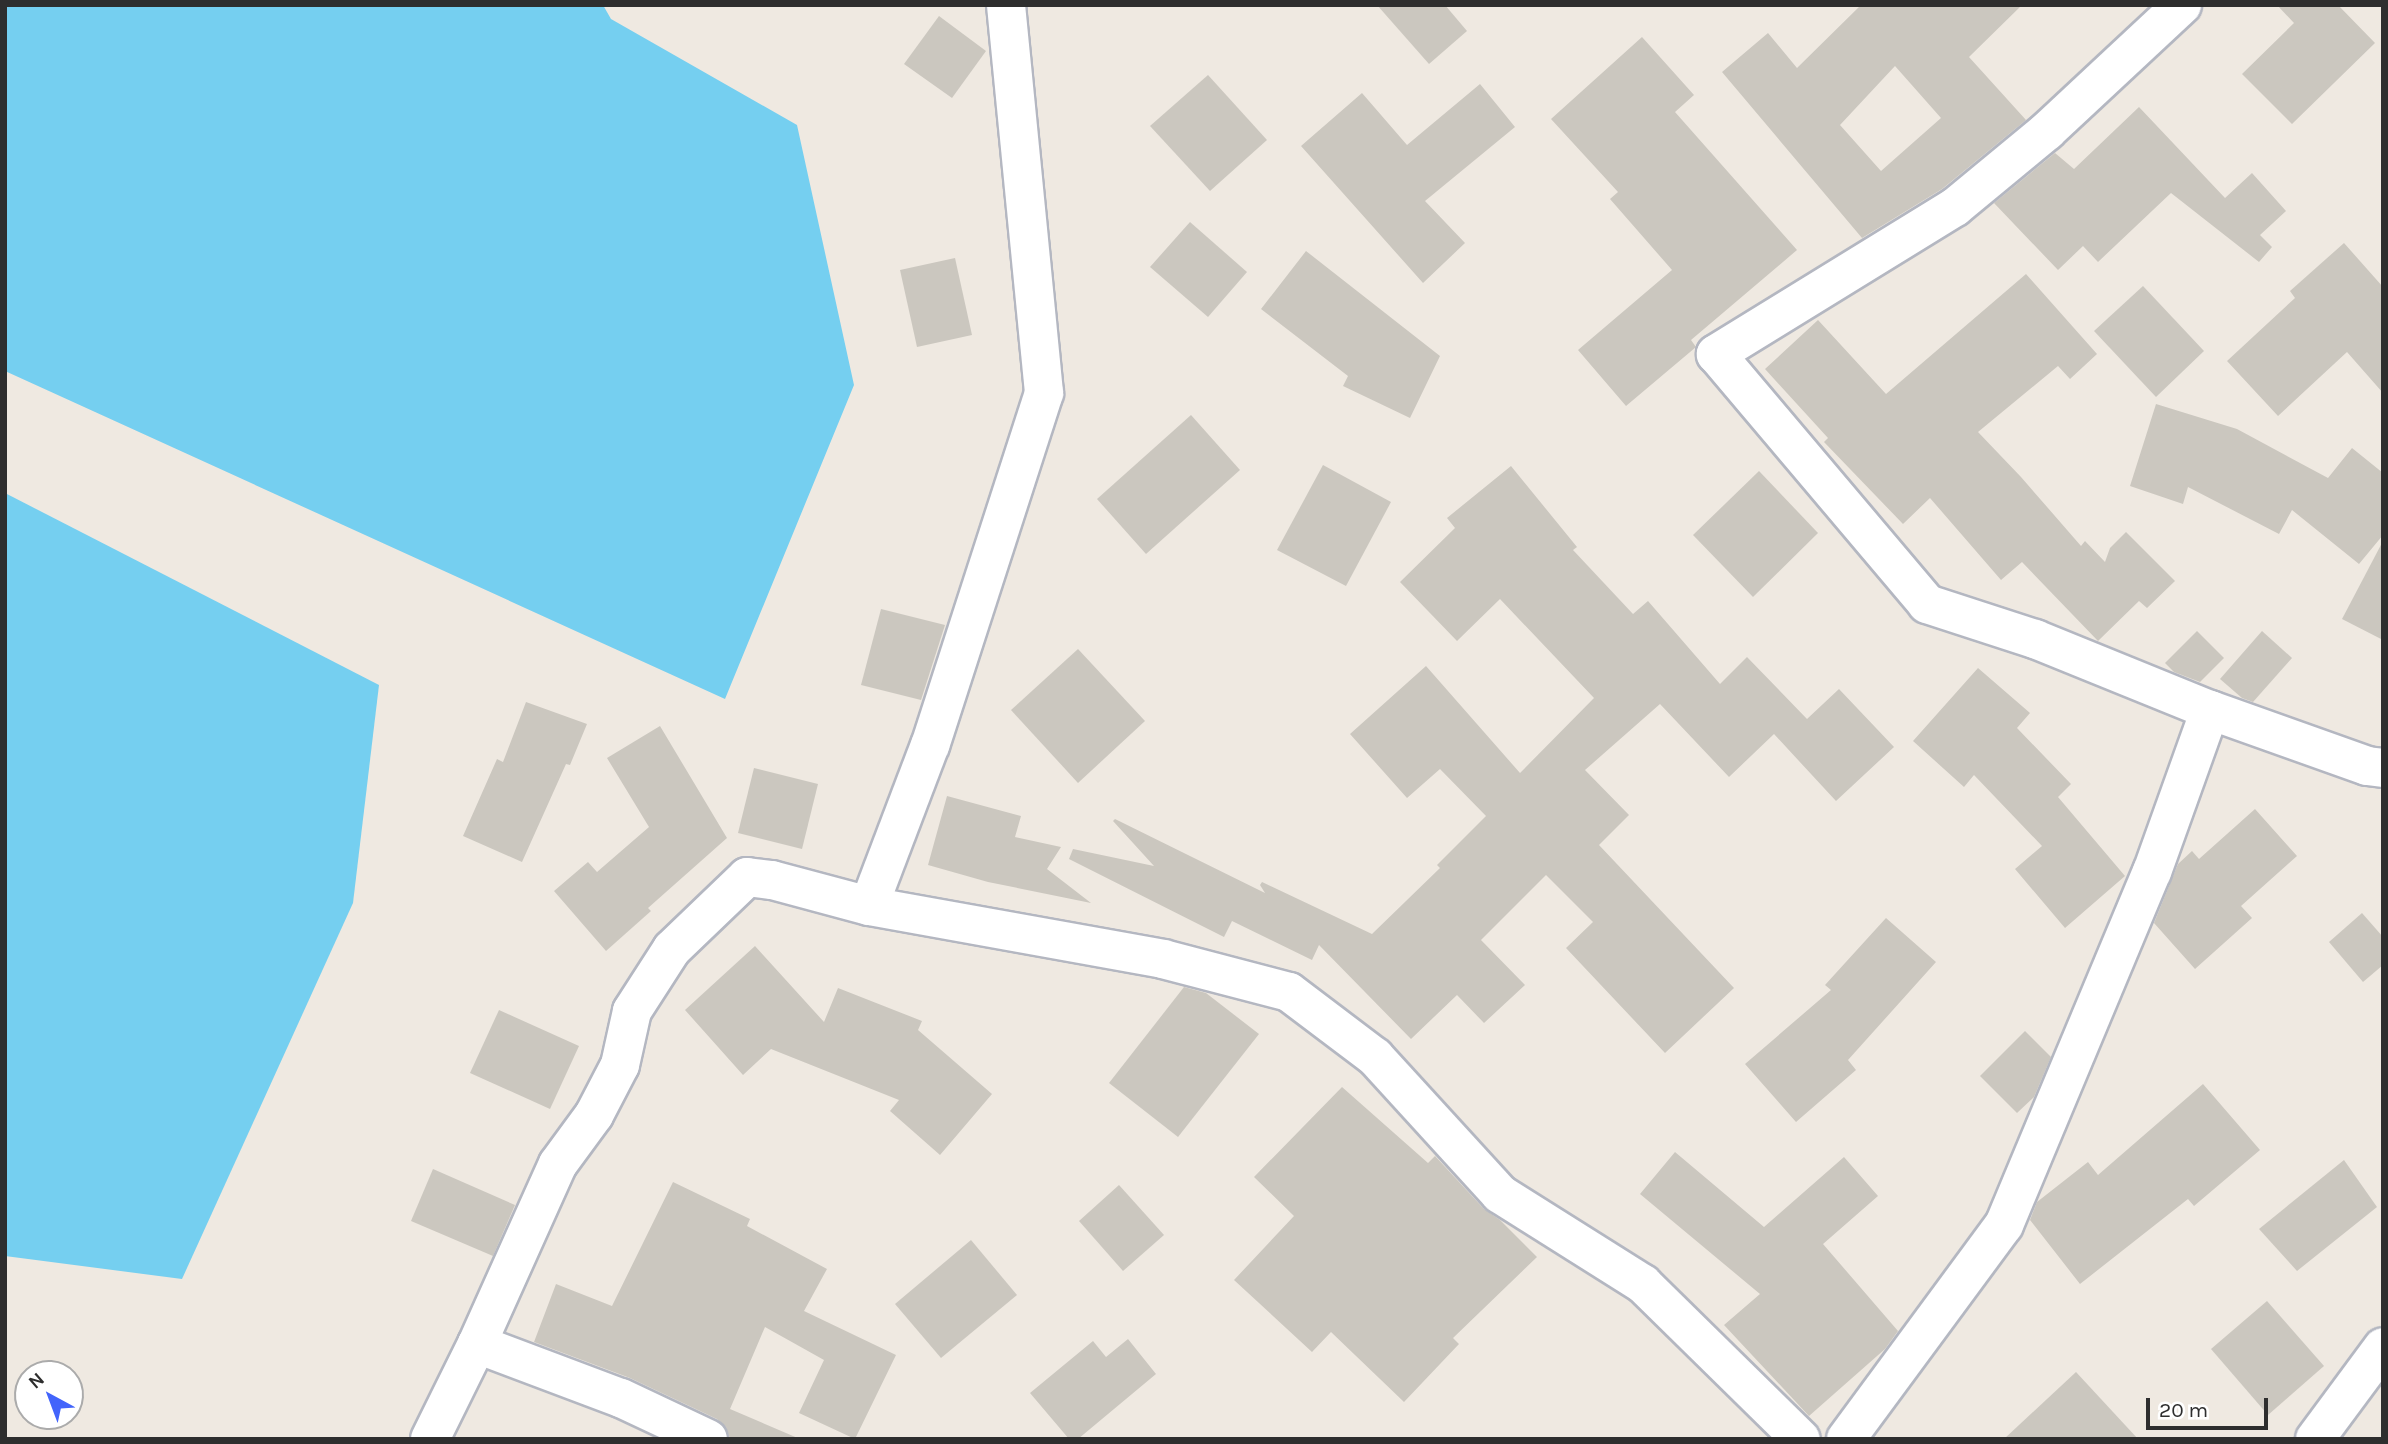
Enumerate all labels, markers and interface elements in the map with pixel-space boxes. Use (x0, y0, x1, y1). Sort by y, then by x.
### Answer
north arrow (14, 1360, 84, 1430)
text: N (24, 1368, 49, 1393)
scale bar (2150, 1384, 2272, 1428)
text: 20 m (2159, 1398, 2208, 1422)

